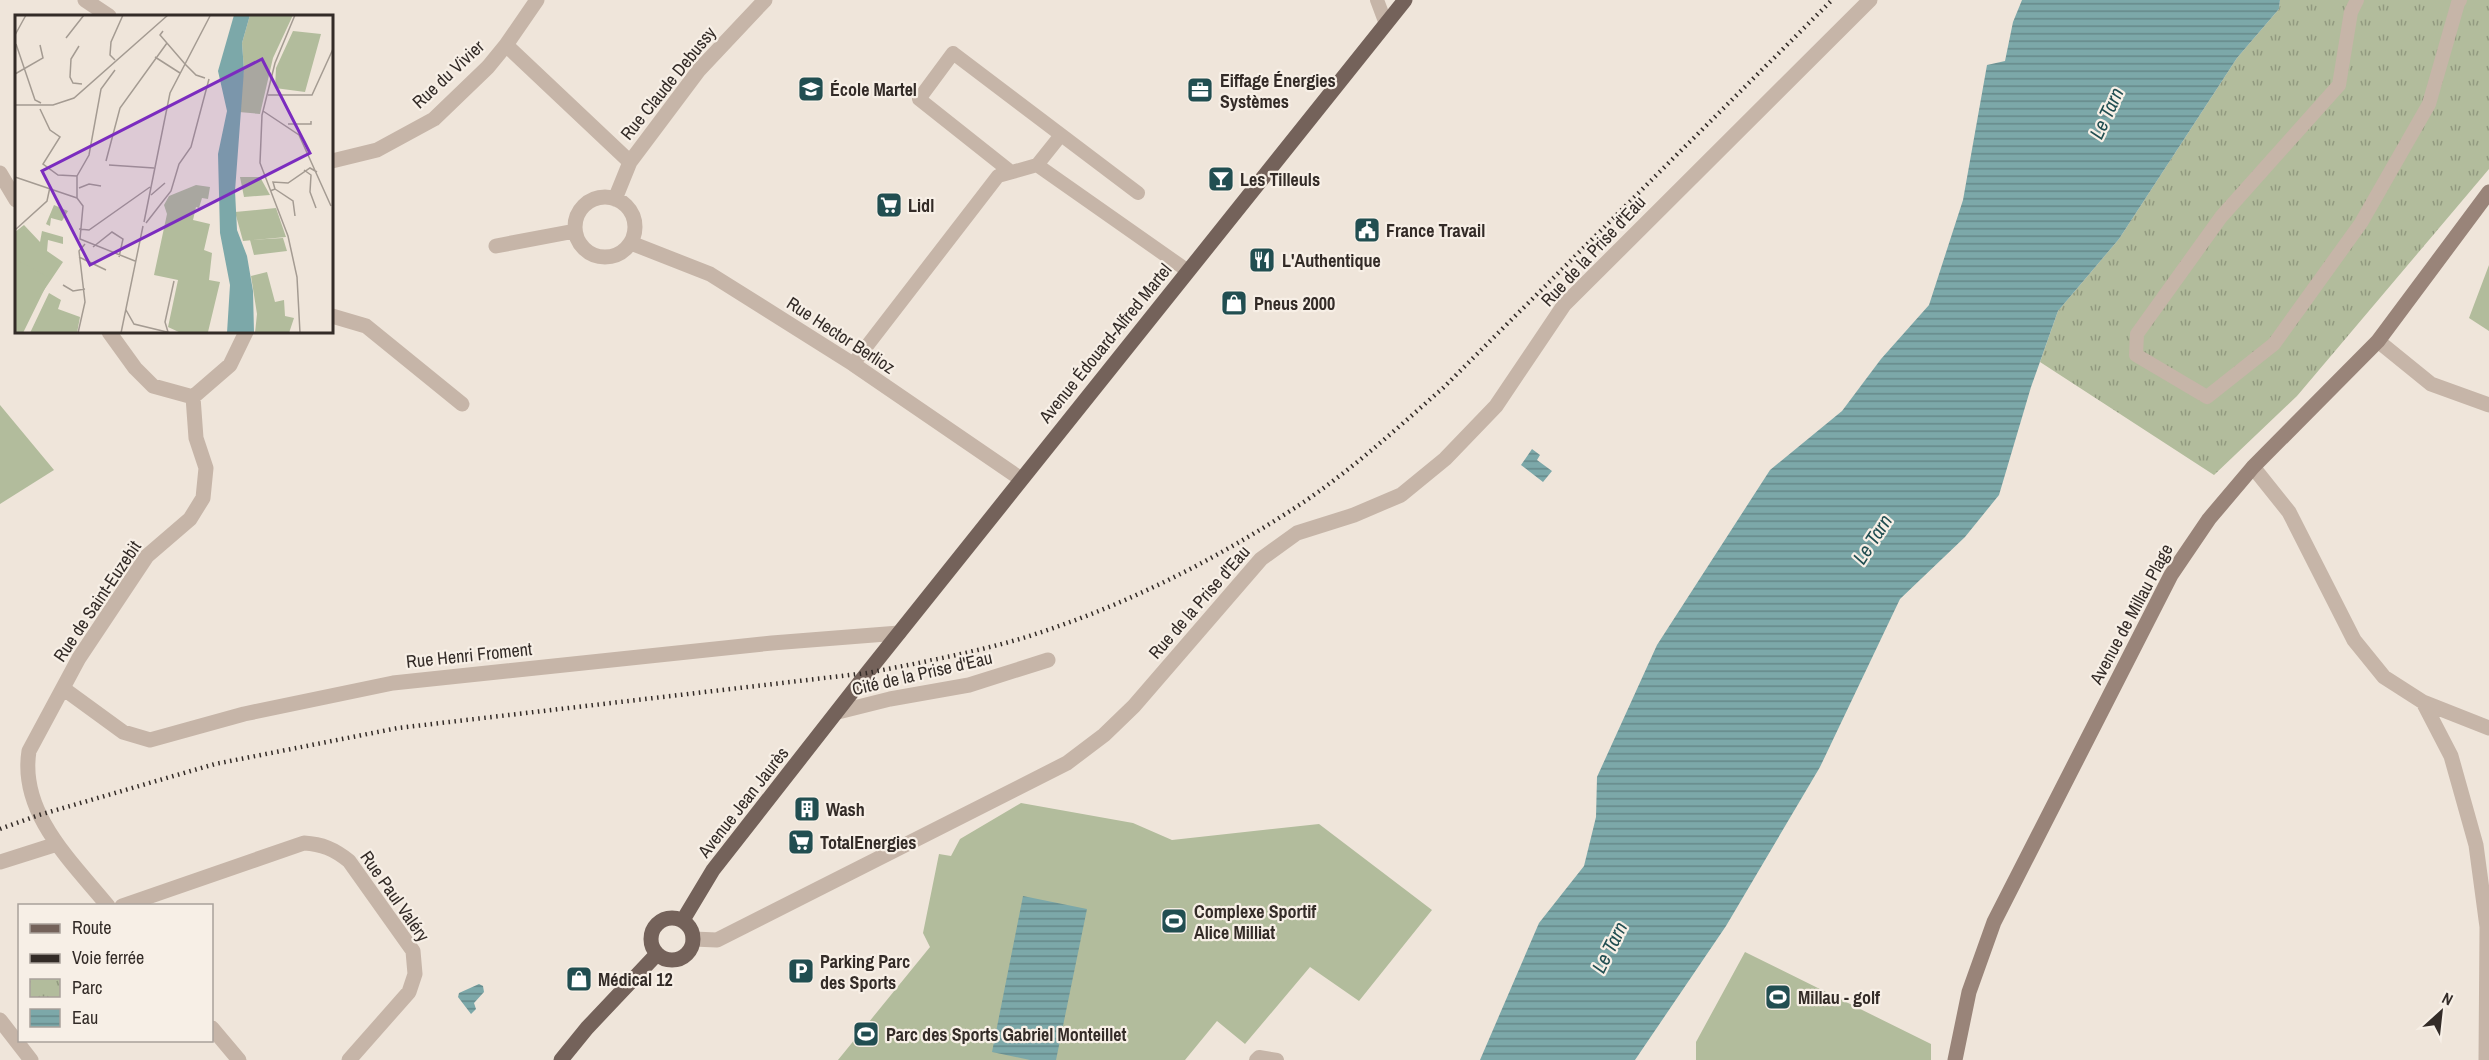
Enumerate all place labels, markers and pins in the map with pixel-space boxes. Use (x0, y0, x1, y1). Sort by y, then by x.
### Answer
place label: Eiffage Énergies Systèmes (1220, 68, 1336, 114)
school or university icon: École Martel (796, 74, 826, 104)
office icon: Eiffage Énergies Systèmes (1185, 75, 1215, 105)
place label: École Martel (830, 77, 917, 102)
bar icon: Les Tilleuls (1206, 164, 1236, 194)
place label: Les Tilleuls (1240, 167, 1320, 192)
supermarket icon: Lidl (874, 190, 904, 220)
place label: Lidl (908, 193, 934, 218)
public building icon: France Travail (1352, 215, 1382, 245)
place label: France Travail (1386, 218, 1485, 243)
restaurant icon: L'Authentique (1247, 245, 1277, 275)
place label: L'Authentique (1282, 248, 1381, 273)
shop icon: Pneus 2000 (1219, 288, 1249, 318)
place label: Pneus 2000 (1254, 291, 1335, 316)
building icon: Wash (792, 794, 822, 824)
place label: Wash (826, 797, 865, 822)
supermarket icon: TotalEnergies (786, 827, 816, 857)
place label: TotalEnergies (820, 830, 917, 855)
place label: Complexe Sportif Alice Milliat (1194, 899, 1316, 945)
sports icon: Complexe Sportif Alice Milliat (1159, 906, 1189, 936)
place label: Parking Parc des Sports (820, 949, 910, 995)
parking icon: Parking Parc des Sports (786, 956, 816, 986)
shop icon: Médical 12 (564, 964, 594, 994)
place label: Médical 12 (598, 967, 673, 992)
sports icon: Millau - golf (1763, 982, 1793, 1012)
place label: Millau - golf (1798, 985, 1880, 1010)
sports icon: Parc des Sports Gabriel Monteillet (851, 1019, 881, 1049)
place label: Parc des Sports Gabriel Monteillet (886, 1022, 1126, 1047)

